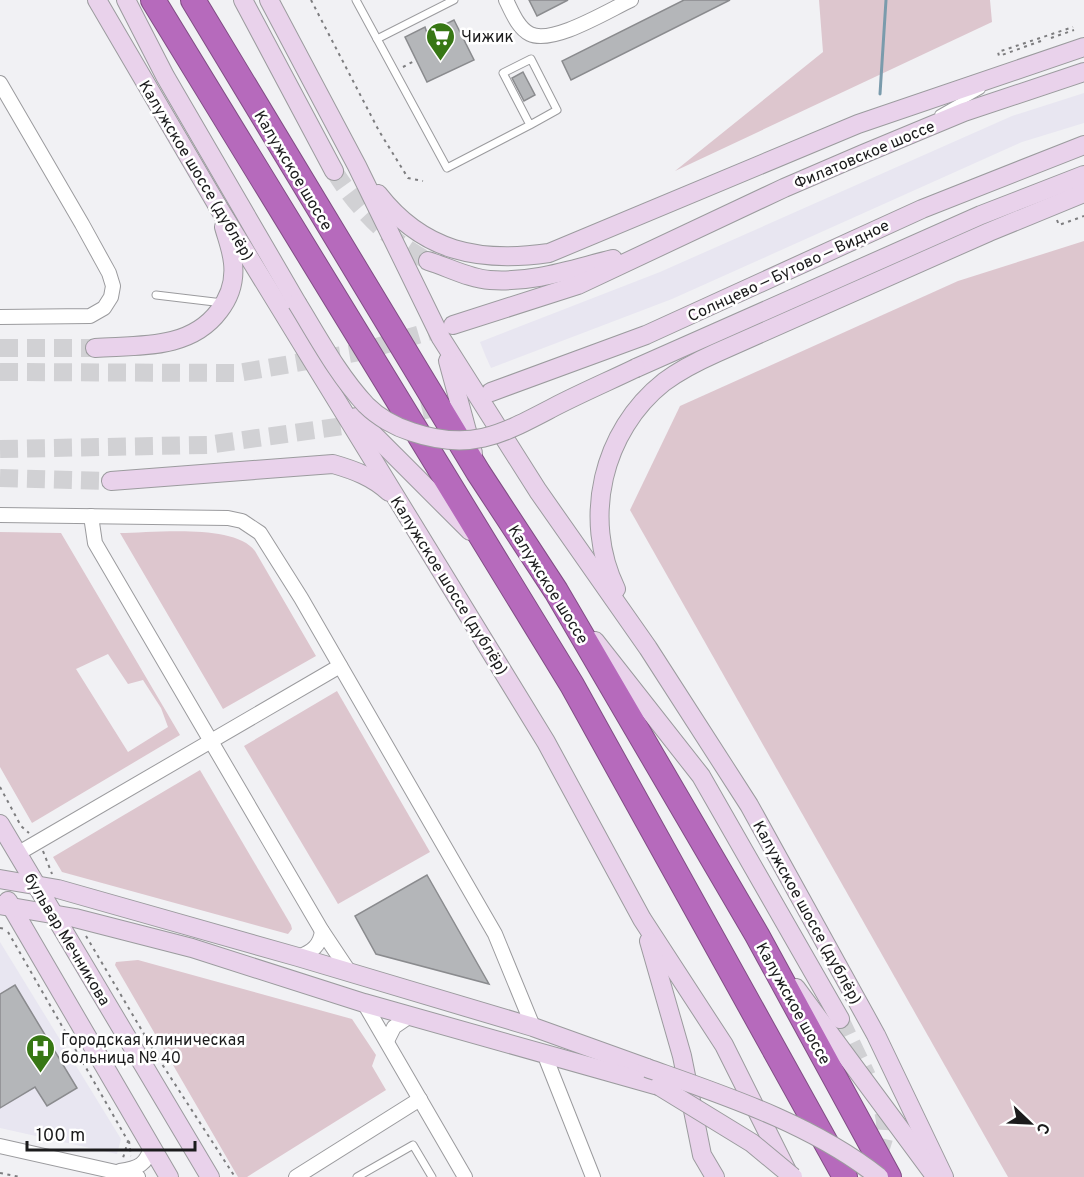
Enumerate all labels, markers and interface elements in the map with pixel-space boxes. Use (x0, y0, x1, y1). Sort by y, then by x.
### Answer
supermarket icon: Чижик (424, 20, 456, 62)
place label: Чижик (461, 28, 514, 48)
street label: Калужское шоссе (дублёр) (133, 77, 257, 265)
street label: Калужское шоссе (249, 107, 336, 235)
street label: Филатовское шоссе (791, 117, 938, 195)
street label: Солнцево — Бутово — Видное (685, 216, 893, 327)
street label: Калужское шоссе (дублёр) (385, 493, 512, 679)
street label: Калужское шоссе (503, 522, 592, 648)
street label: Калужское шоссе (дублёр) (749, 817, 867, 1007)
street label: бульвар Мечникова (19, 870, 114, 1010)
street label: Калужское шоссе (753, 939, 835, 1067)
place label: Городская клиническая больница № 40 (61, 1031, 245, 1069)
hospital icon: Городская клиническая больница № 40 (24, 1032, 56, 1074)
north arrow (1000, 1093, 1060, 1153)
scale bar (27, 1114, 195, 1152)
text: С (1031, 1119, 1053, 1137)
text: 100 m (36, 1125, 85, 1148)

